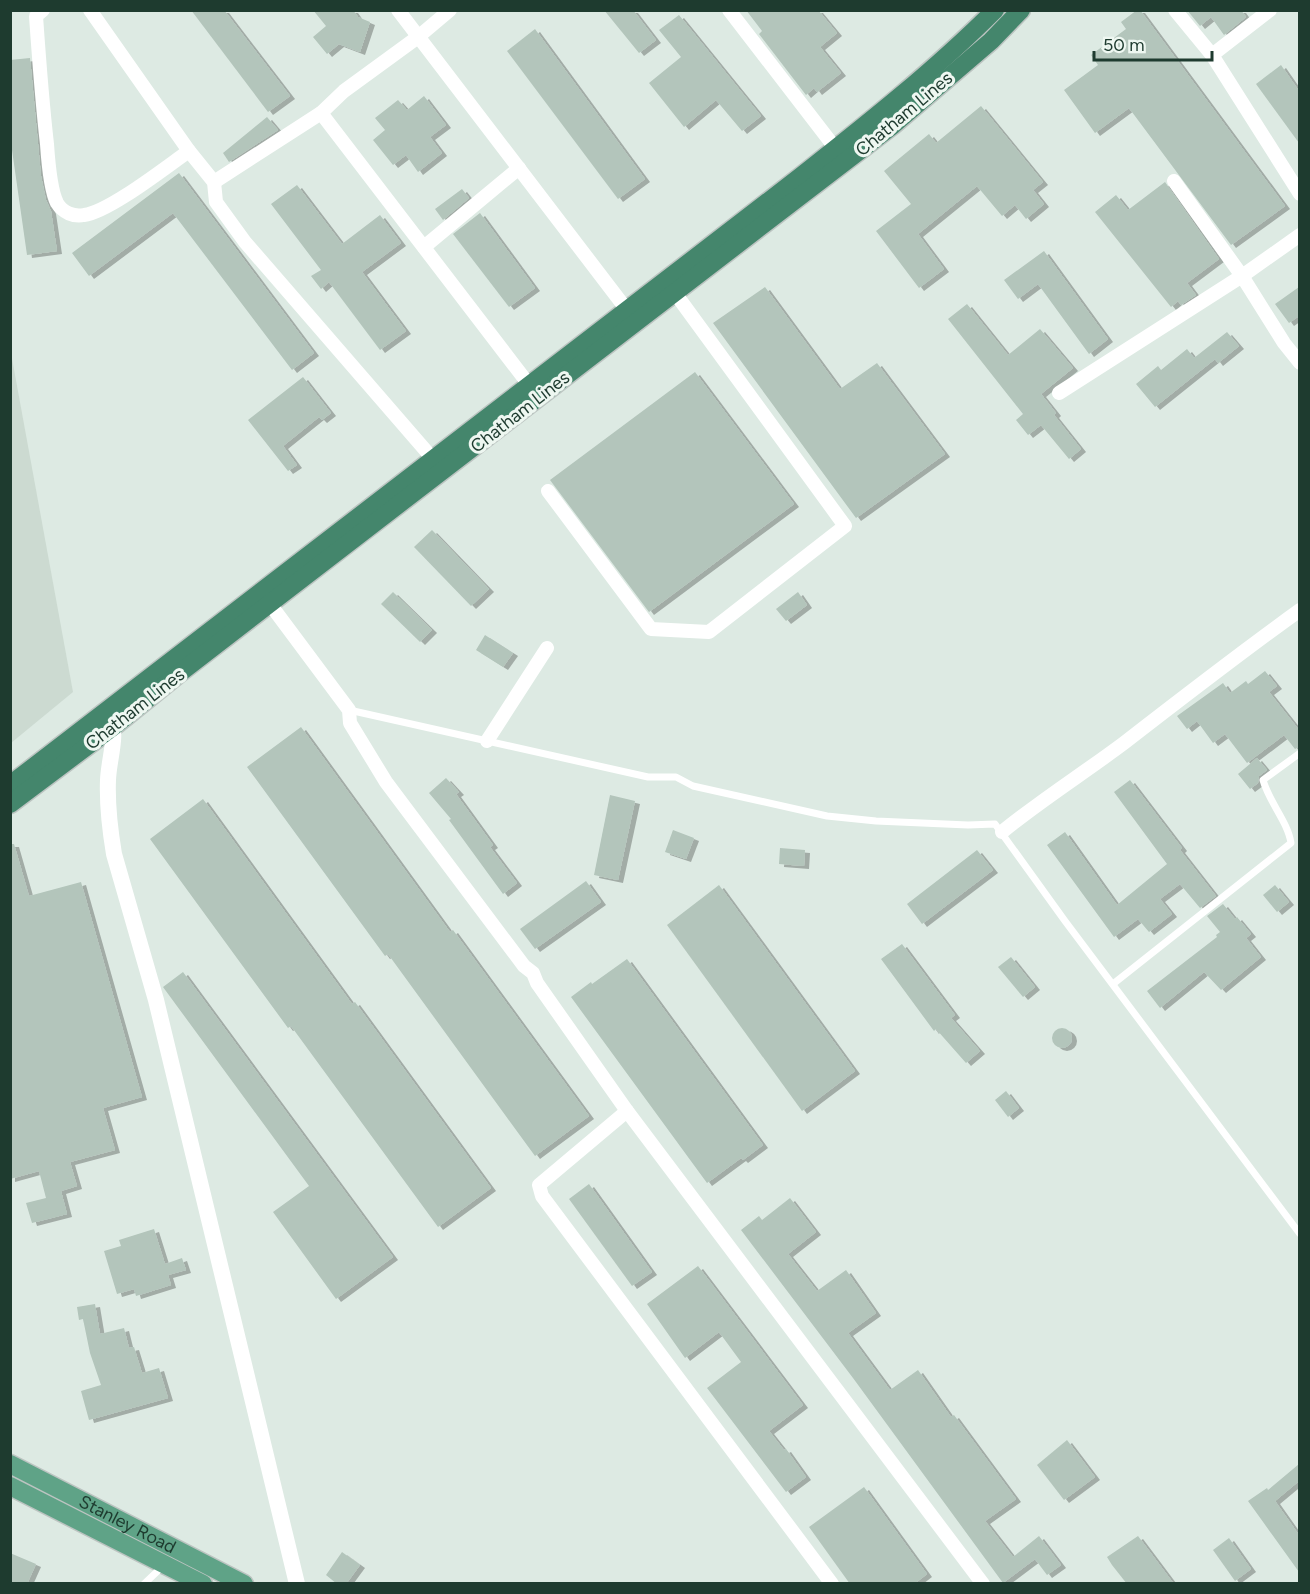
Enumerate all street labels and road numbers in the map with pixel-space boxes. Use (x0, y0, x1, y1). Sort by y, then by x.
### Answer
street label: Chatham Lines (851, 67, 957, 161)
street label: Chatham Lines (466, 366, 574, 458)
street label: Chatham Lines (81, 663, 189, 755)
street label: Stanley Road (75, 1490, 180, 1558)

